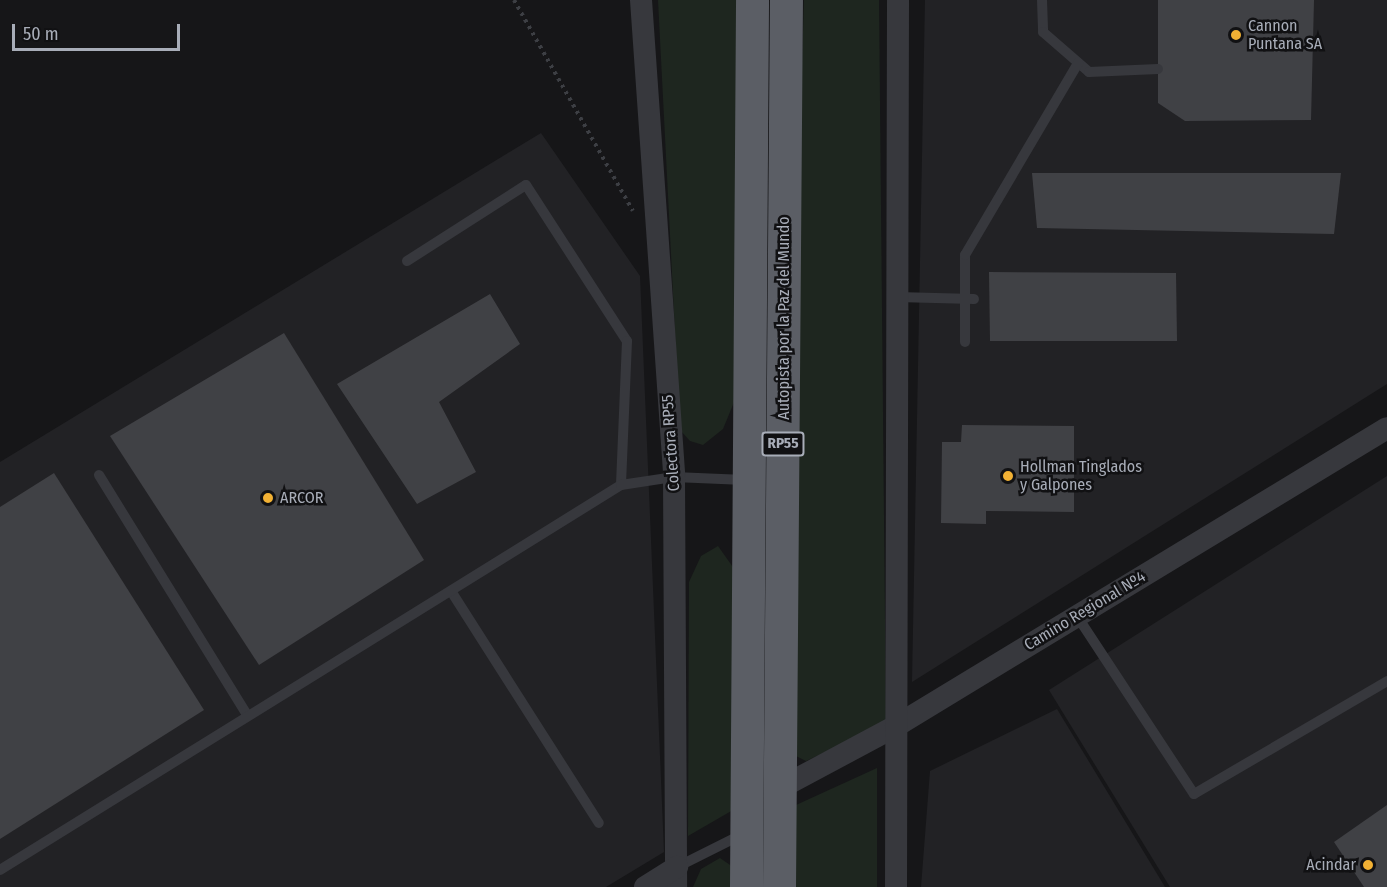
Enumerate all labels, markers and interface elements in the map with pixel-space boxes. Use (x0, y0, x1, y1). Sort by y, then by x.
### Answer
scale bar (15, 12, 183, 50)
place label: Cannon Puntana SA (1248, 16, 1322, 54)
text: 50 m (23, 23, 59, 45)
marker: Cannon Puntana SA (1229, 28, 1243, 42)
street label: Autopista por la Paz del Mundo (774, 216, 794, 420)
street label: Colectora RP55 (658, 394, 684, 492)
road number: RP55 (760, 432, 806, 456)
place label: Hollman Tinglados y Galpones (1020, 457, 1142, 495)
marker: Hollman Tinglados y Galpones (1001, 469, 1015, 483)
place label: ARCOR (280, 488, 324, 508)
marker: ARCOR (261, 491, 275, 505)
street label: Camino Regional Nº4 (1021, 567, 1149, 655)
place label: Acindar (1306, 855, 1356, 875)
marker: Acindar (1361, 858, 1375, 872)

